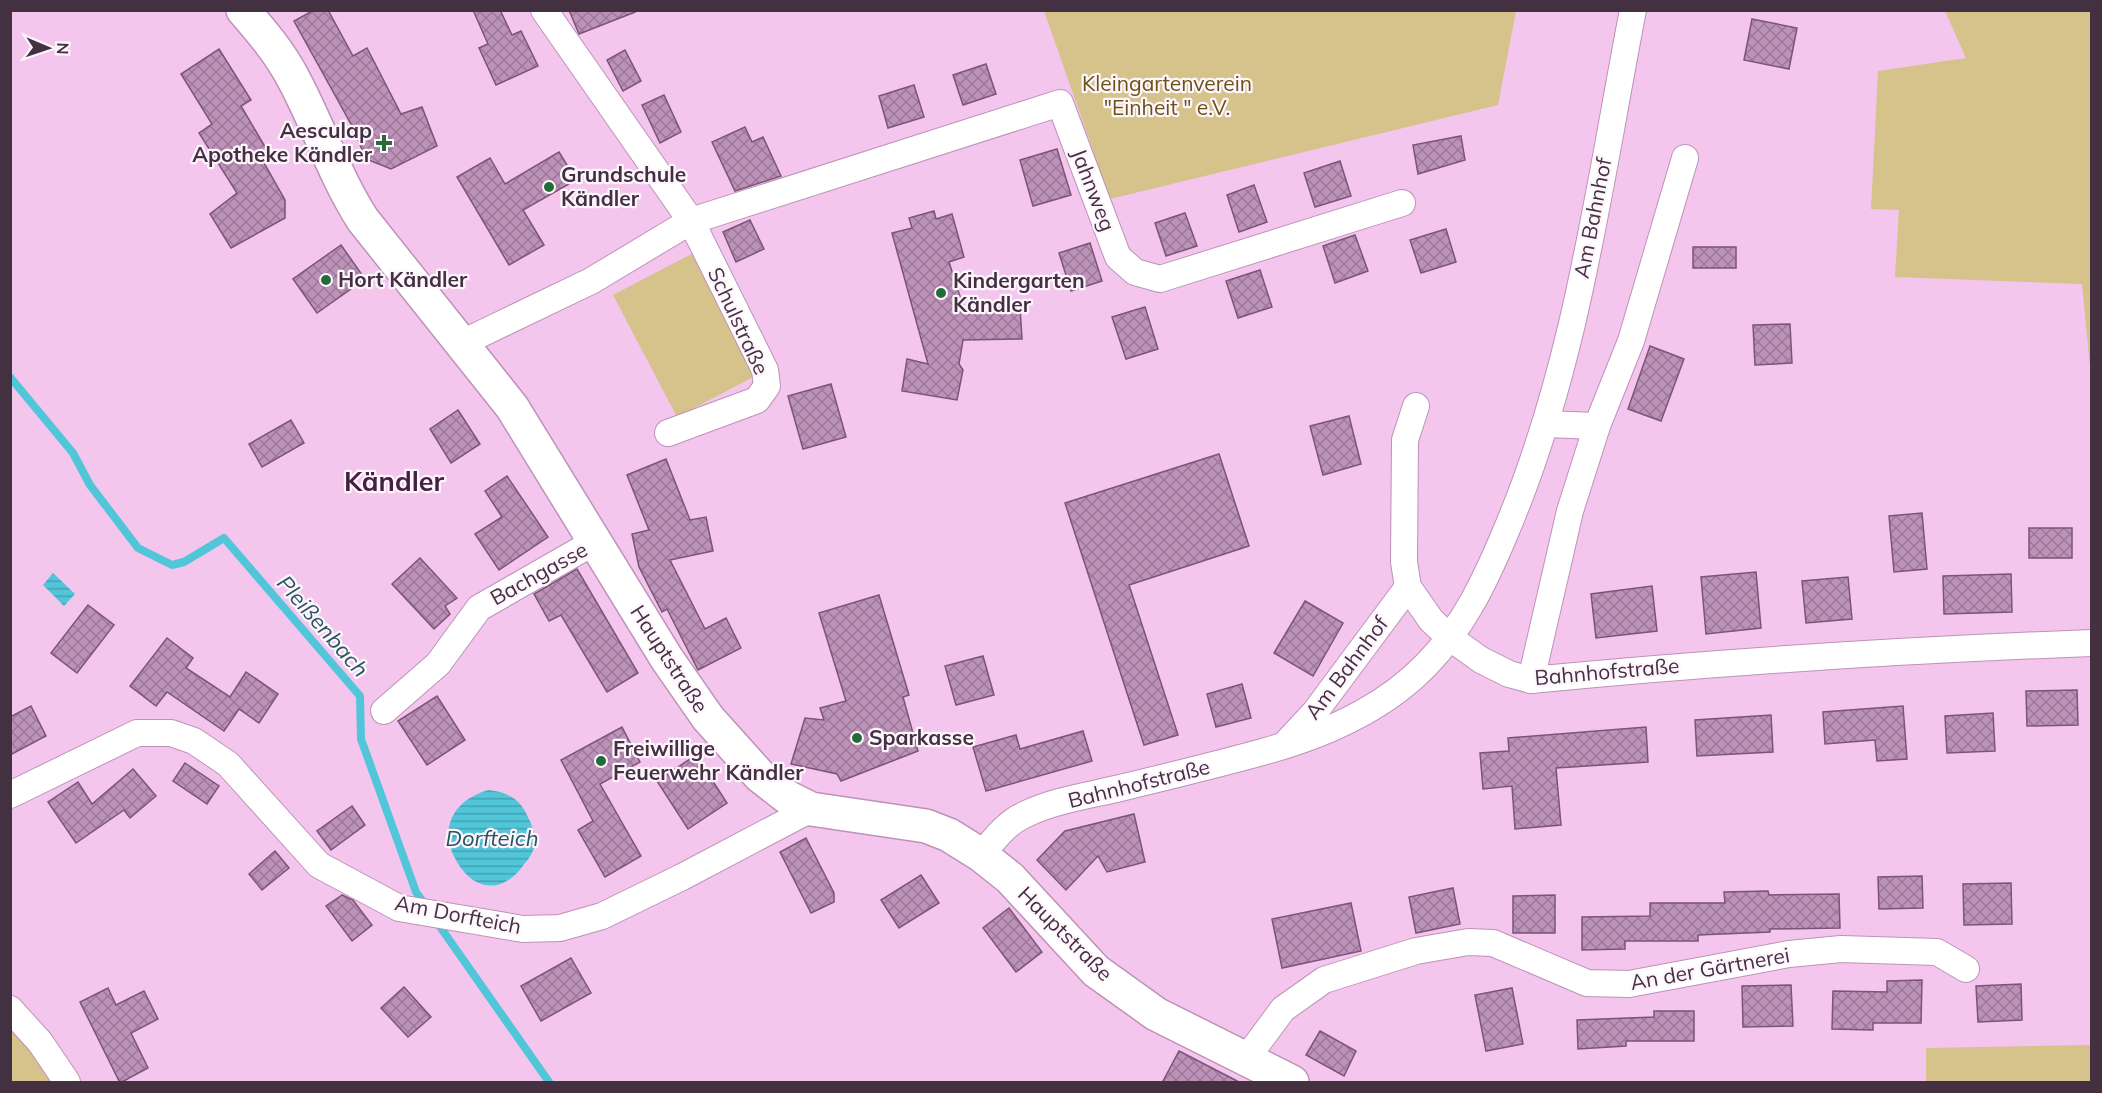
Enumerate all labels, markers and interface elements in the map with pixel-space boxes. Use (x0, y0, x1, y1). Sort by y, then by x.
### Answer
north arrow (18, 18, 78, 78)
text: N (53, 42, 73, 55)
park label: Kleingartenverein "Einheit " e.V. (1082, 70, 1252, 120)
place label: Aesculap Apotheke Kändler (192, 117, 373, 167)
marker: Aesculap Apotheke Kändler (377, 136, 391, 150)
street label: Jahnweg (1066, 145, 1122, 235)
street label: Am Bahnhof (1568, 154, 1617, 280)
place label: Grundschule Kändler (561, 161, 686, 211)
marker: Grundschule Kändler (542, 180, 556, 194)
street label: Schulstraße (703, 263, 775, 378)
place label: Hort Kändler (338, 266, 468, 292)
place label: Kindergarten Kändler (953, 267, 1085, 317)
marker: Hort Kändler (319, 273, 333, 287)
marker: Kindergarten Kändler (934, 286, 948, 300)
district label: Kändler (344, 464, 444, 498)
street label: Bachgasse (485, 536, 592, 610)
water label: Pleißenbach (271, 569, 375, 683)
street label: Hauptstraße (625, 600, 714, 717)
street label: Am Bahnhof (1299, 610, 1394, 724)
street label: Bahnhofstraße (1533, 652, 1680, 690)
place label: Sparkasse (869, 724, 974, 750)
marker: Sparkasse (850, 731, 864, 745)
place label: Freiwillige Feuerwehr Kändler (613, 735, 804, 785)
street label: Bahnhofstraße (1065, 753, 1212, 813)
marker: Freiwillige Feuerwehr Kändler (594, 754, 608, 768)
water label: Dorfteich (445, 824, 539, 852)
street label: Hauptstraße (1013, 881, 1118, 986)
street label: Am Dorfteich (393, 889, 524, 939)
street label: An der Gärtnerei (1628, 941, 1792, 995)

